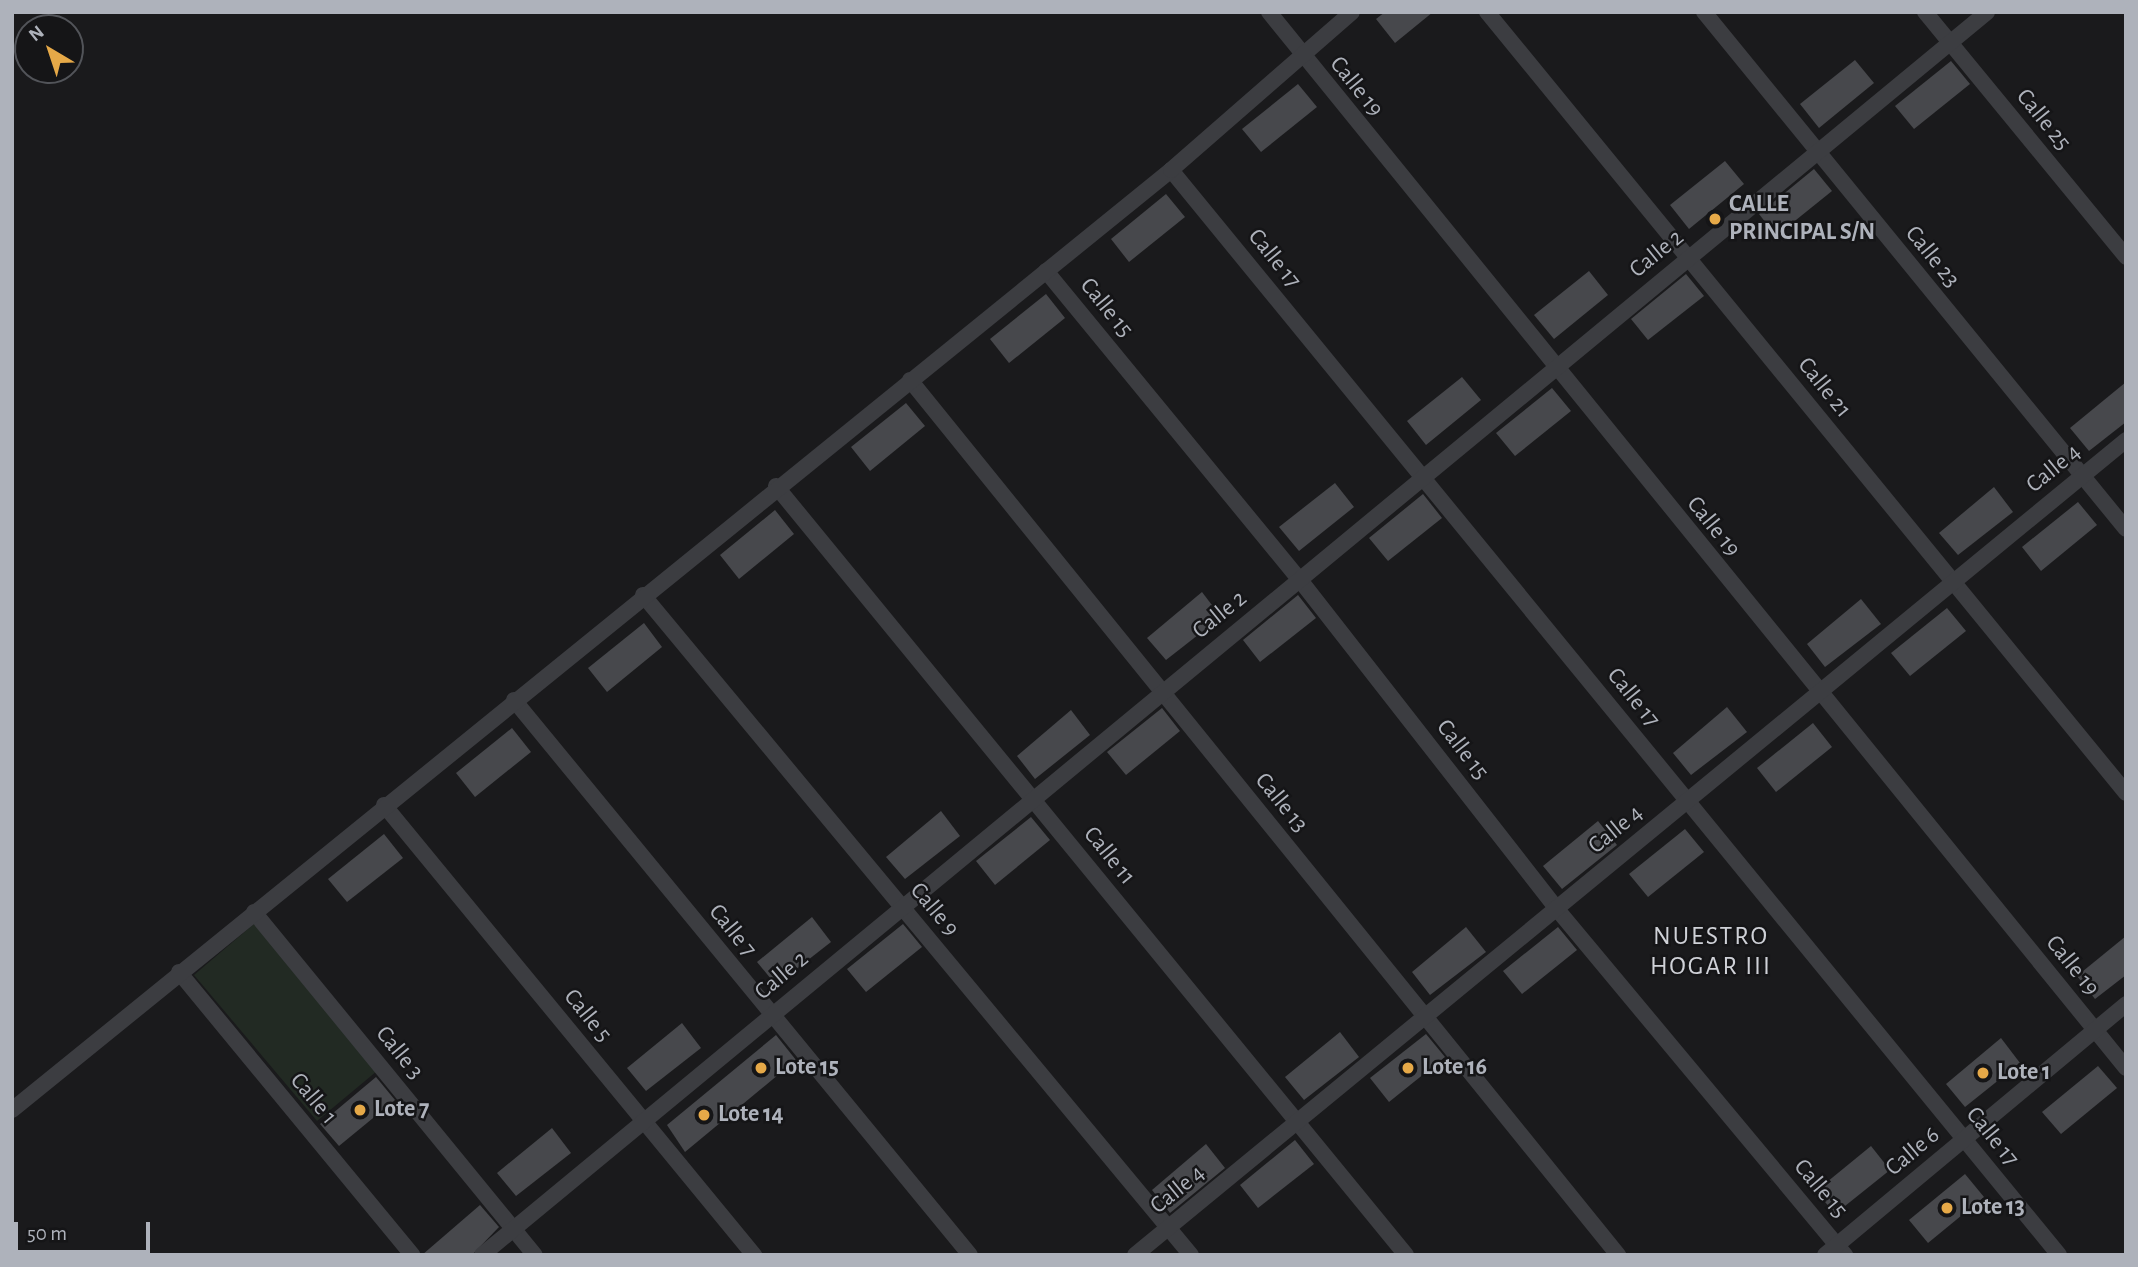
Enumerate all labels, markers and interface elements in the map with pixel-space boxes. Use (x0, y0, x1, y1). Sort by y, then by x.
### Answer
north arrow (14, 14, 84, 84)
text: N (26, 22, 48, 45)
street label: Calle 19 (1323, 51, 1389, 123)
street label: Calle 25 (2009, 83, 2077, 157)
place label: CALLE PRINCIPAL S/N (1729, 191, 1875, 247)
marker: CALLE PRINCIPAL S/N (1707, 211, 1723, 227)
street label: Calle 23 (1898, 220, 1966, 294)
street label: Calle 17 (1241, 223, 1307, 295)
street label: Calle 2 (1624, 223, 1690, 285)
street label: Calle 15 (1073, 272, 1139, 344)
street label: Calle 21 (1791, 352, 1857, 424)
street label: Calle 4 (2021, 438, 2087, 500)
street label: Calle 19 (1680, 491, 1746, 563)
street label: Calle 2 (1187, 584, 1253, 646)
street label: Calle 17 (1600, 662, 1666, 734)
street label: Calle 15 (1429, 714, 1495, 786)
street label: Calle 13 (1248, 767, 1314, 839)
street label: Calle 4 (1583, 799, 1649, 861)
street label: Calle 11 (1077, 821, 1141, 891)
street label: Calle 9 (903, 877, 965, 943)
street label: Calle 7 (702, 898, 762, 964)
district label: NUESTRO HOGAR III (1651, 921, 1771, 982)
street label: Calle 19 (2039, 930, 2105, 1002)
street label: Calle 2 (749, 945, 815, 1007)
street label: Calle 5 (557, 983, 617, 1049)
street label: Calle 3 (369, 1020, 429, 1086)
place label: Lote 15 (775, 1054, 839, 1082)
place label: Lote 16 (1422, 1054, 1487, 1082)
place label: Lote 1 (1997, 1059, 2051, 1087)
marker: Lote 15 (753, 1060, 769, 1076)
marker: Lote 16 (1400, 1060, 1416, 1076)
marker: Lote 1 (1975, 1065, 1991, 1081)
street label: Calle 1 (283, 1067, 343, 1131)
place label: Lote 7 (374, 1096, 429, 1124)
place label: Lote 14 (718, 1101, 784, 1129)
street label: Calle 17 (1959, 1101, 2025, 1173)
marker: Lote 7 (352, 1102, 368, 1118)
marker: Lote 14 (696, 1107, 712, 1123)
street label: Calle 6 (1880, 1121, 1946, 1183)
street label: Calle 15 (1787, 1153, 1853, 1225)
street label: Calle 4 (1145, 1159, 1211, 1221)
place label: Lote 13 (1961, 1194, 2025, 1222)
marker: Lote 13 (1939, 1200, 1955, 1216)
scale bar (18, 1208, 154, 1252)
text: 50 m (27, 1223, 67, 1244)

